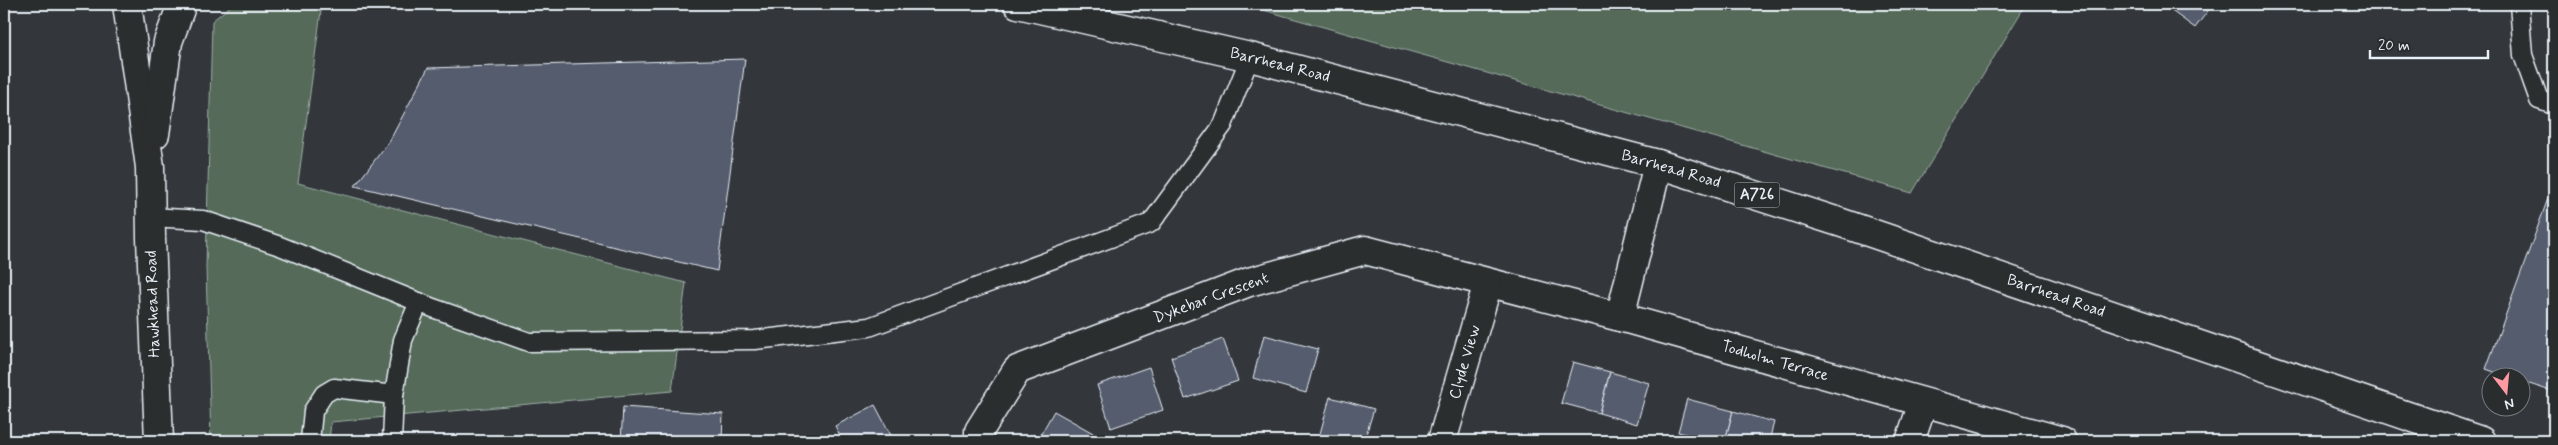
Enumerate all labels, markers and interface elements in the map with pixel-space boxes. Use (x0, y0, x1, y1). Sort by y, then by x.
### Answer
scale bar (2370, 28, 2488, 60)
text: 20 m (2378, 36, 2410, 56)
street label: Barrhead Road (1228, 42, 1332, 88)
street label: Barrhead Road (1619, 145, 1723, 193)
road number: A726 (1734, 182, 1780, 208)
street label: Hawkhead Road (141, 250, 165, 358)
street label: Dykebar Crescent (1151, 267, 1271, 329)
street label: Barrhead Road (2004, 269, 2108, 323)
street label: Clyde View (1444, 322, 1486, 402)
street label: Todholm Terrace (1719, 336, 1832, 386)
north arrow (2480, 368, 2530, 418)
text: N (2502, 394, 2516, 413)

